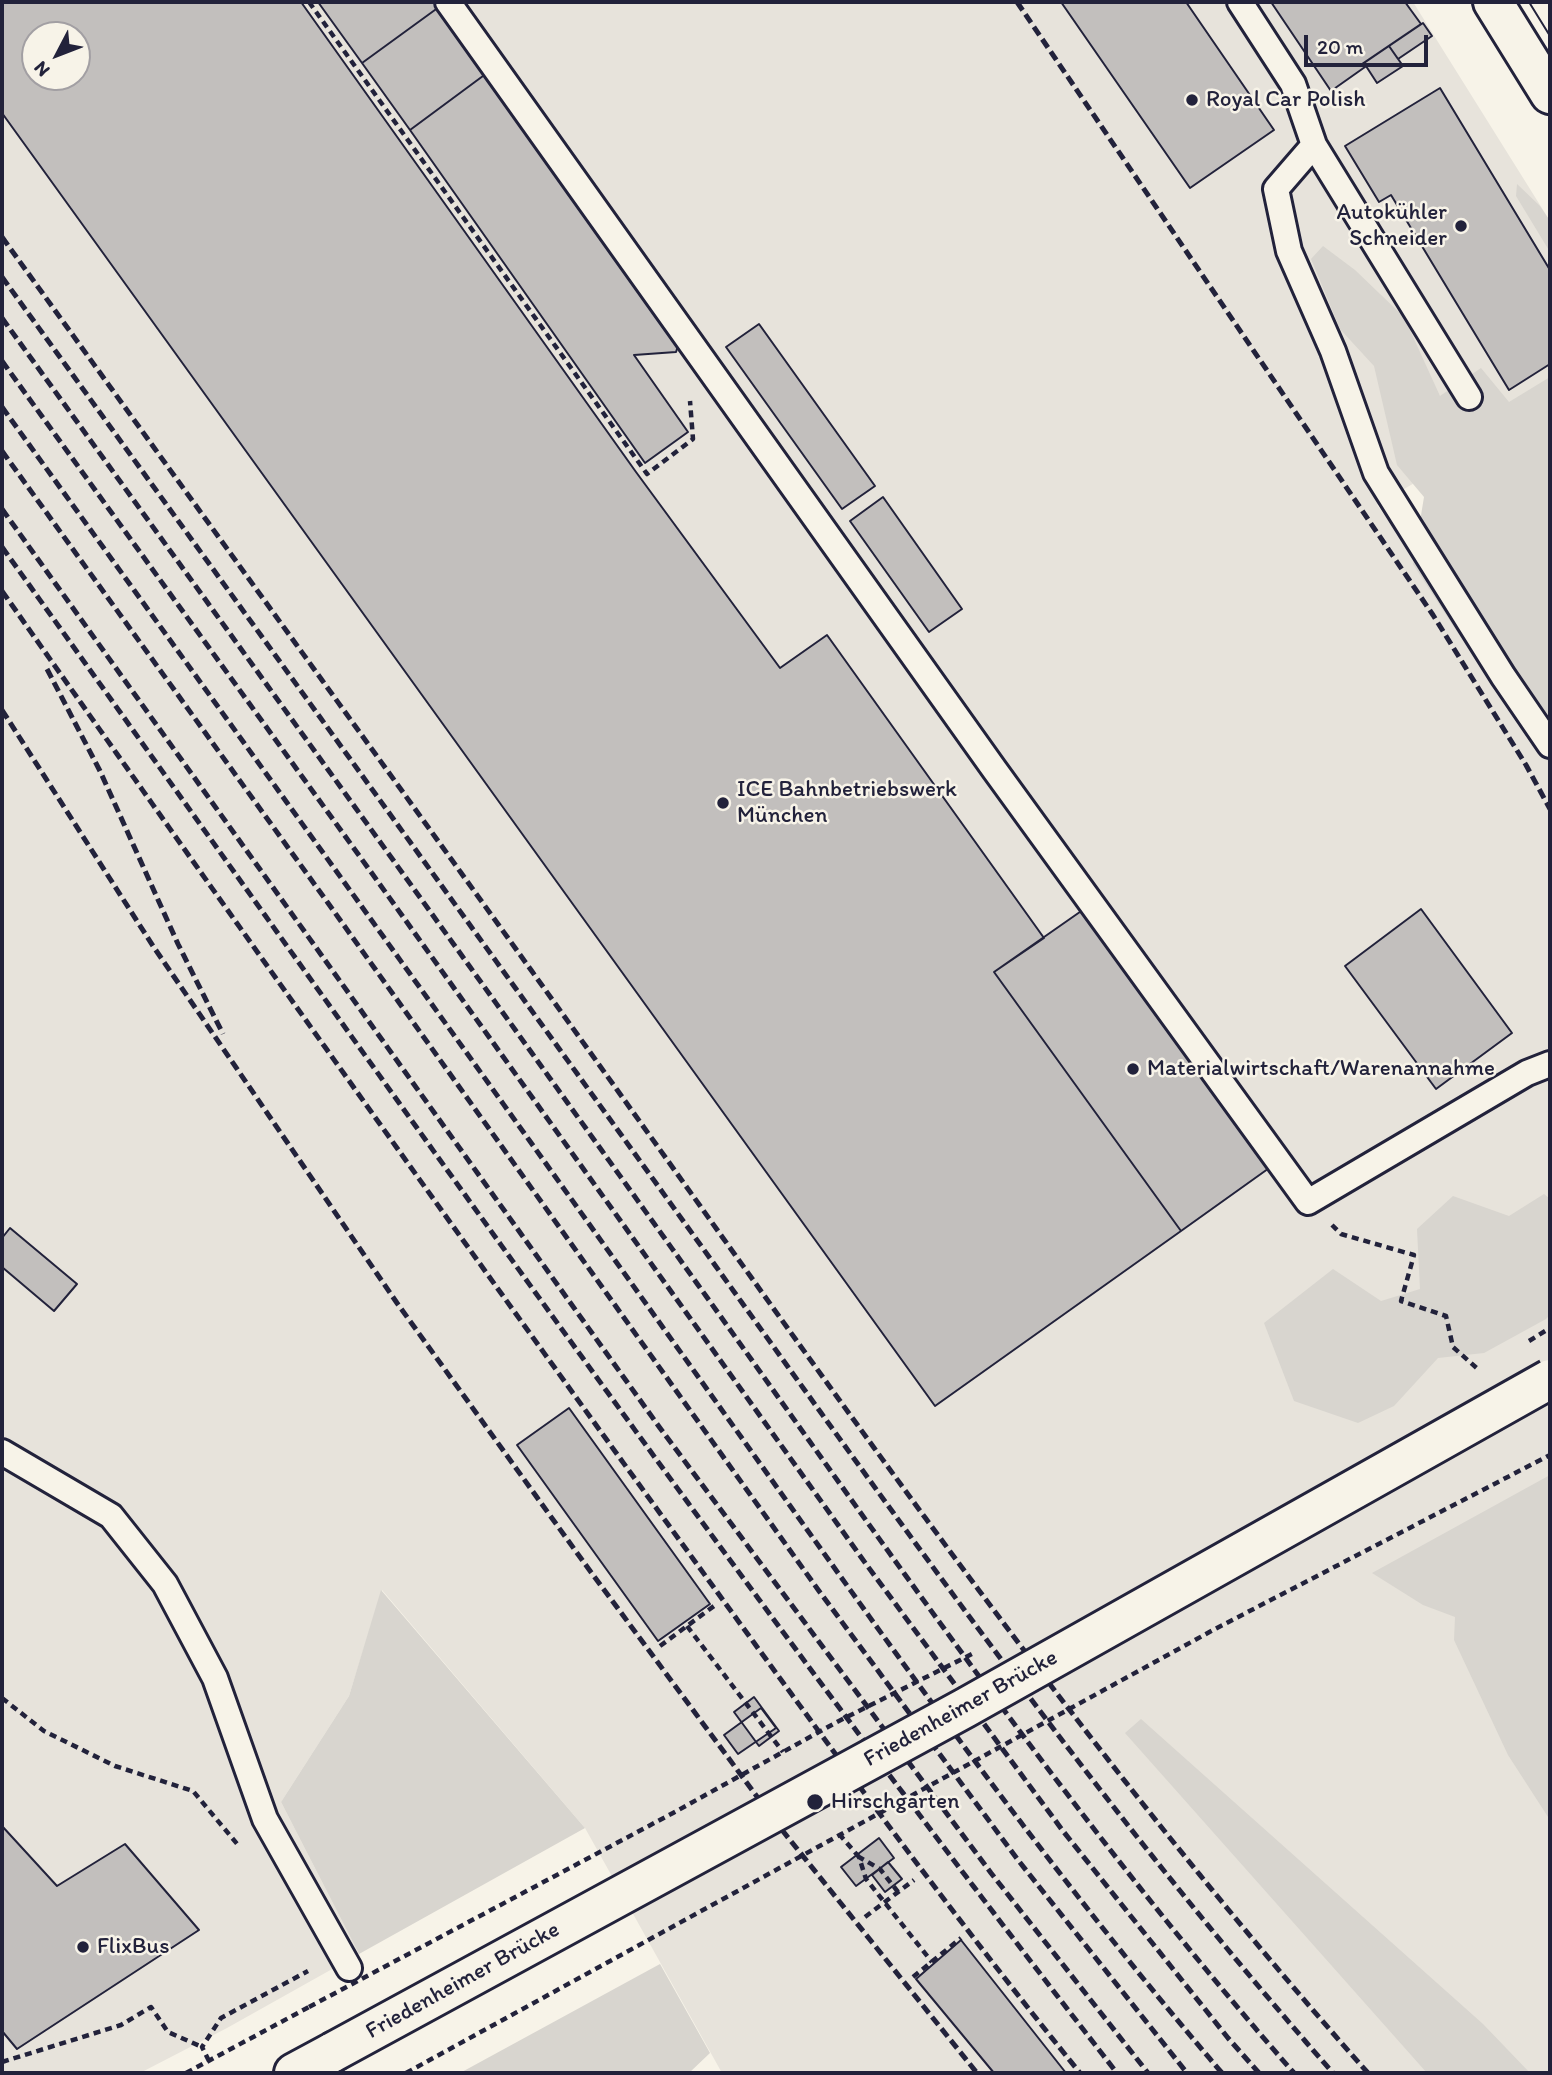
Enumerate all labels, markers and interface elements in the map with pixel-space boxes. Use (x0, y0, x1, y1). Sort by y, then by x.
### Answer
north arrow (21, 21, 91, 91)
scale bar (1307, 21, 1431, 65)
text: 20 m (1317, 34, 1363, 59)
text: N (29, 57, 54, 82)
place label: Royal Car Polish (1206, 86, 1365, 114)
marker: Royal Car Polish (1184, 92, 1200, 108)
place label: Autokühler Schneider (1336, 199, 1447, 253)
marker: Autokühler Schneider (1453, 218, 1469, 234)
place label: ICE Bahnbetriebswerk München (737, 776, 957, 830)
marker: ICE Bahnbetriebswerk München (715, 795, 731, 811)
place label: Materialwirtschaft/Warenannahme (1147, 1055, 1495, 1083)
marker: Materialwirtschaft/Warenannahme (1125, 1061, 1141, 1077)
street label: Friedenheimer Brücke (859, 1644, 1063, 1774)
place label: Hirschgarten (831, 1788, 959, 1816)
marker: Hirschgarten (805, 1792, 825, 1812)
street label: Friedenheimer Brücke (361, 1916, 565, 2046)
place label: FlixBus (97, 1933, 169, 1961)
marker: FlixBus (75, 1939, 91, 1955)

